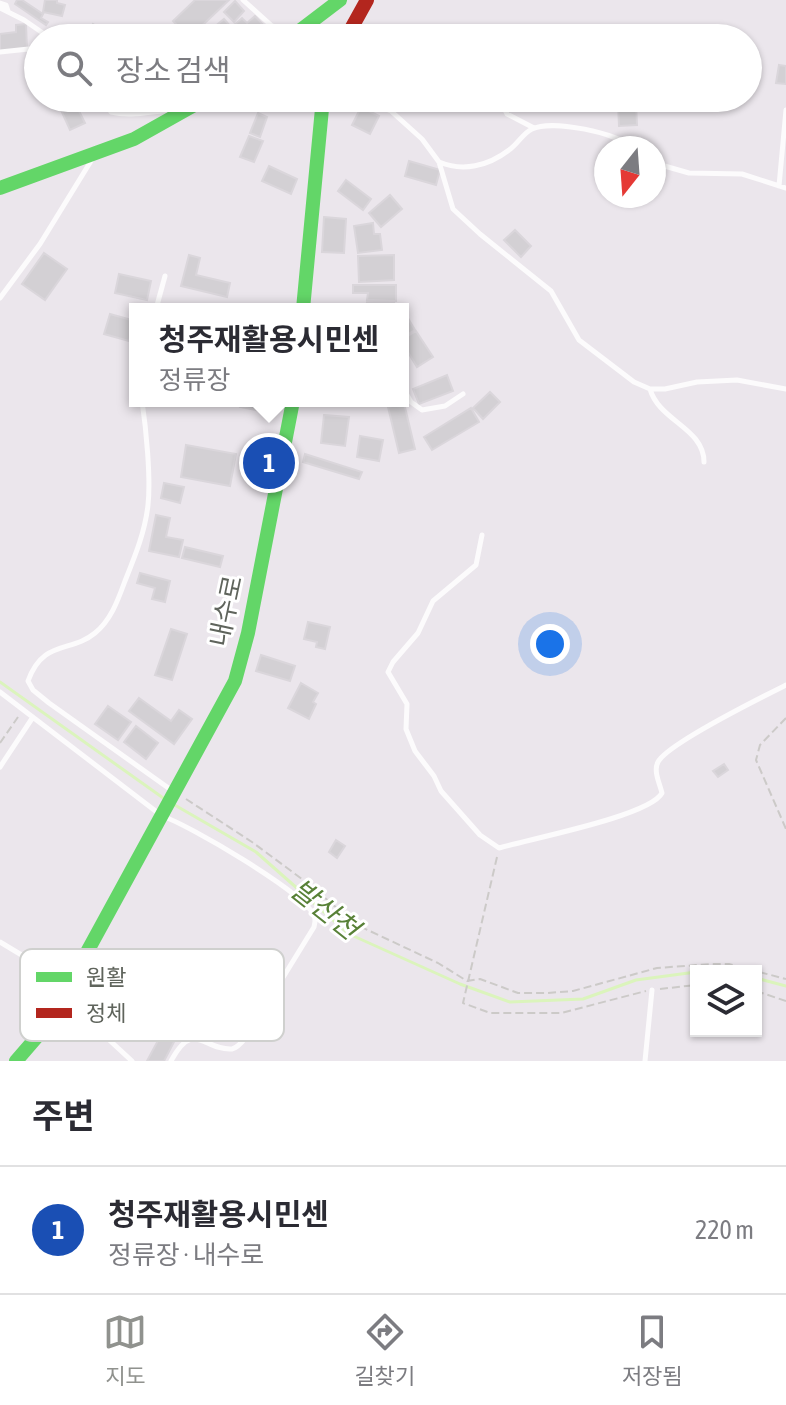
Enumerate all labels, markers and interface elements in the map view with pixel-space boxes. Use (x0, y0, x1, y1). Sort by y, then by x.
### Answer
search box (24, 24, 762, 112)
icon: search (52, 46, 96, 90)
text: 장소 검색 (116, 53, 231, 87)
north arrow (594, 136, 666, 208)
popup (129, 303, 409, 407)
text: 청주재활용시민센 (159, 322, 379, 356)
text: 정류장 (159, 365, 230, 395)
pin: 1 (243, 433, 295, 493)
street label: 내수로 (204, 573, 248, 649)
your location (530, 624, 570, 664)
water label: 발산천 (285, 873, 368, 947)
legend (20, 949, 284, 1041)
text: 원활 (86, 964, 126, 990)
map controls (690, 965, 762, 1037)
button: layers (690, 965, 762, 1037)
text: 정체 (86, 1000, 126, 1026)
text: 주변 (32, 1096, 95, 1135)
text: 청주재활용시민센 (108, 1197, 329, 1231)
text: 1 (52, 1215, 64, 1245)
text: 220 m (695, 1215, 754, 1245)
text: 정류장 · 내수로 (108, 1240, 264, 1270)
tab: 지도 (103, 1310, 147, 1390)
tab: 길찾기 (354, 1310, 415, 1390)
tab: 저장됨 (622, 1310, 683, 1390)

